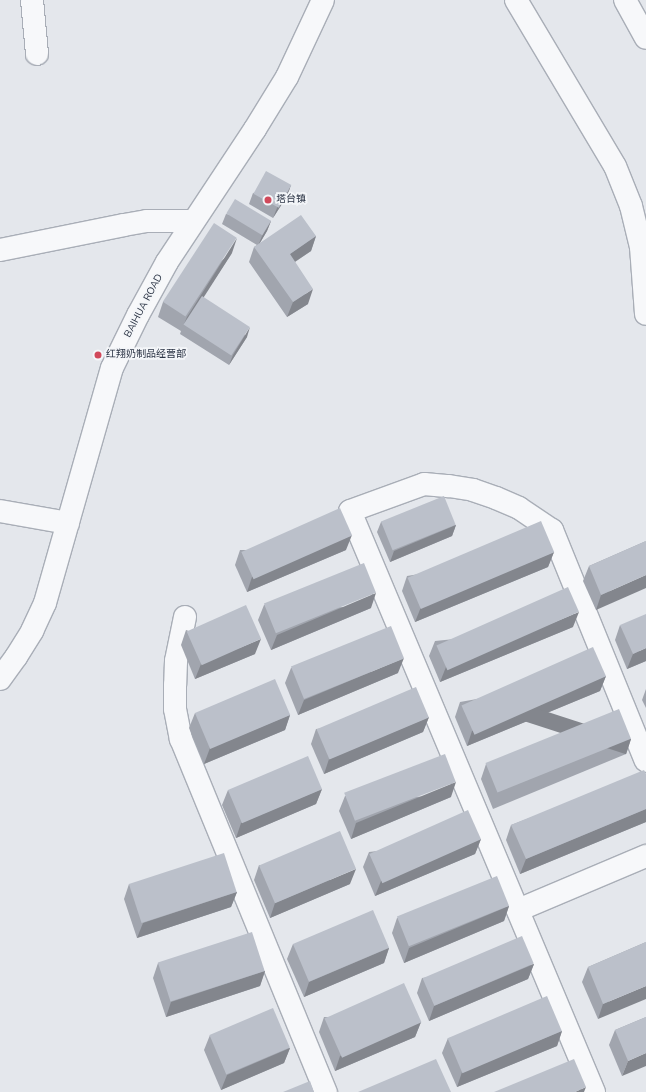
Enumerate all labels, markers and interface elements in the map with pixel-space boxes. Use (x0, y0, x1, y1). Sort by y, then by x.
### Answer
place label: 塔台镇 (276, 194, 306, 206)
marker: 塔台镇 (263, 195, 273, 205)
street label: BAIHUA ROAD (122, 272, 166, 340)
place label: 红翔奶制品经营部 (106, 349, 186, 361)
marker: 红翔奶制品经营部 (93, 350, 103, 360)

